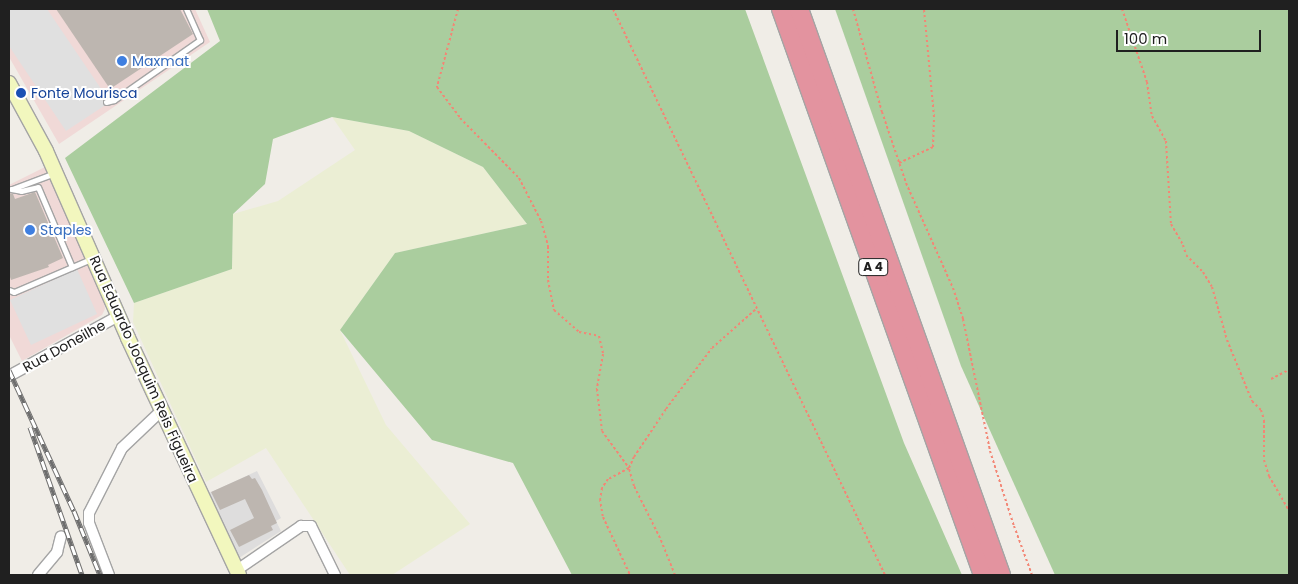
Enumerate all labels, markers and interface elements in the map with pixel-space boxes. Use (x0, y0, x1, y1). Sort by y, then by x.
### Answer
scale bar (1118, 20, 1263, 52)
text: 100 m (1124, 28, 1167, 49)
place label: Maxmat (132, 53, 189, 69)
marker: Maxmat (116, 55, 128, 67)
place label: Fonte Mourisca (31, 85, 137, 101)
marker: Fonte Mourisca (15, 87, 27, 99)
place label: Staples (40, 222, 92, 238)
marker: Staples (24, 224, 36, 236)
street label: Rua Eduardo Joaquim Reis Figueira (86, 253, 202, 485)
road number: A 4 (858, 258, 888, 276)
street label: Rua Doneilhe (20, 316, 108, 376)

